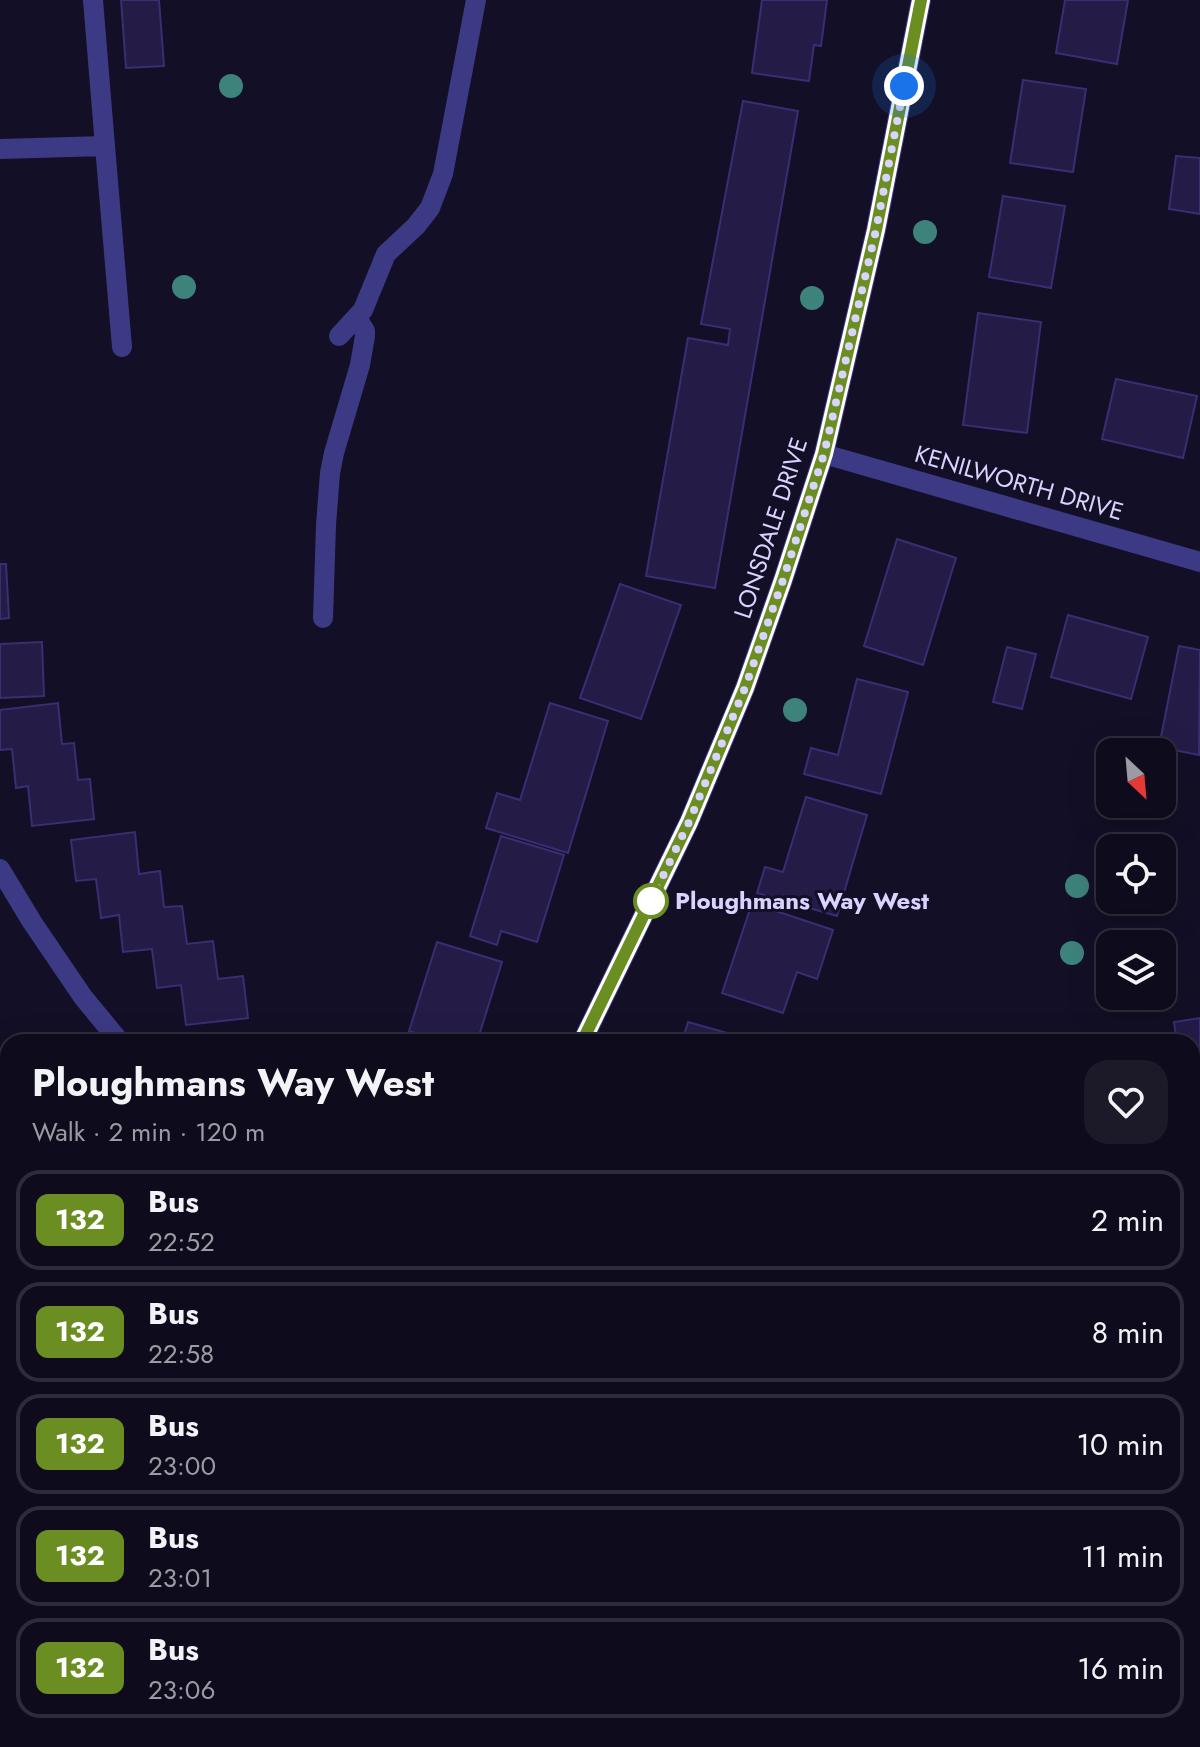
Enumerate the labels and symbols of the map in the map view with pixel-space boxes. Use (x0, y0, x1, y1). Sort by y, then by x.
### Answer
your location (884, 66, 924, 106)
street label: LONSDALE DRIVE (725, 433, 816, 623)
street label: KENILWORTH DRIVE (911, 436, 1128, 529)
north arrow (1096, 738, 1176, 818)
place label: Ploughmans Way West (675, 883, 929, 918)
marker: Ploughmans Way West (634, 884, 668, 918)

